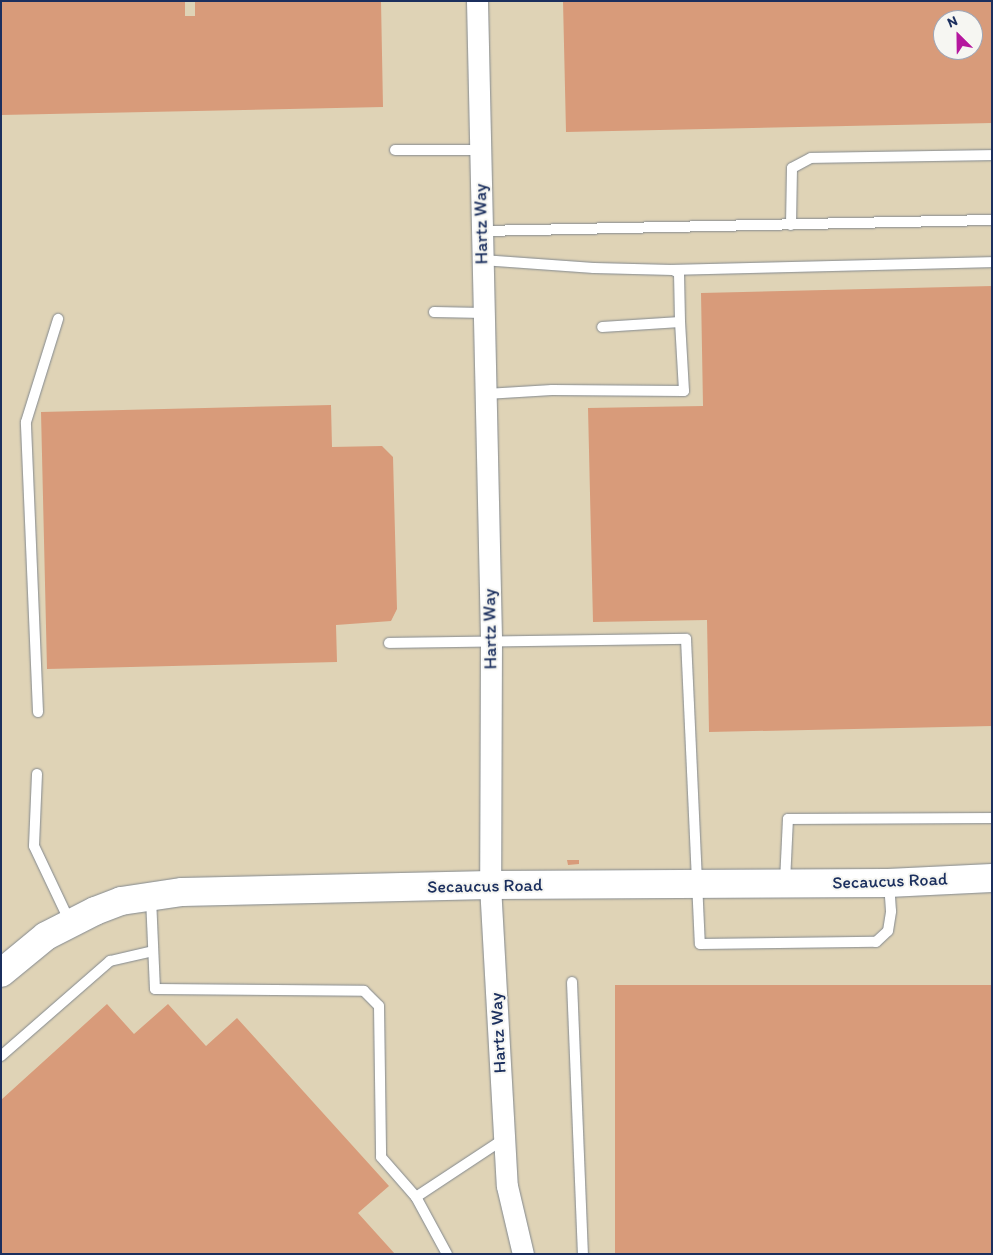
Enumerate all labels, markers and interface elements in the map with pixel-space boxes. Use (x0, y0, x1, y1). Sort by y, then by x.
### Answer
north arrow (933, 10, 983, 60)
text: N (945, 12, 960, 31)
street label: Hartz Way (469, 184, 493, 264)
street label: Hartz Way (478, 589, 502, 669)
street label: Secaucus Road (832, 868, 948, 894)
street label: Secaucus Road (427, 874, 543, 898)
street label: Hartz Way (485, 992, 511, 1074)

